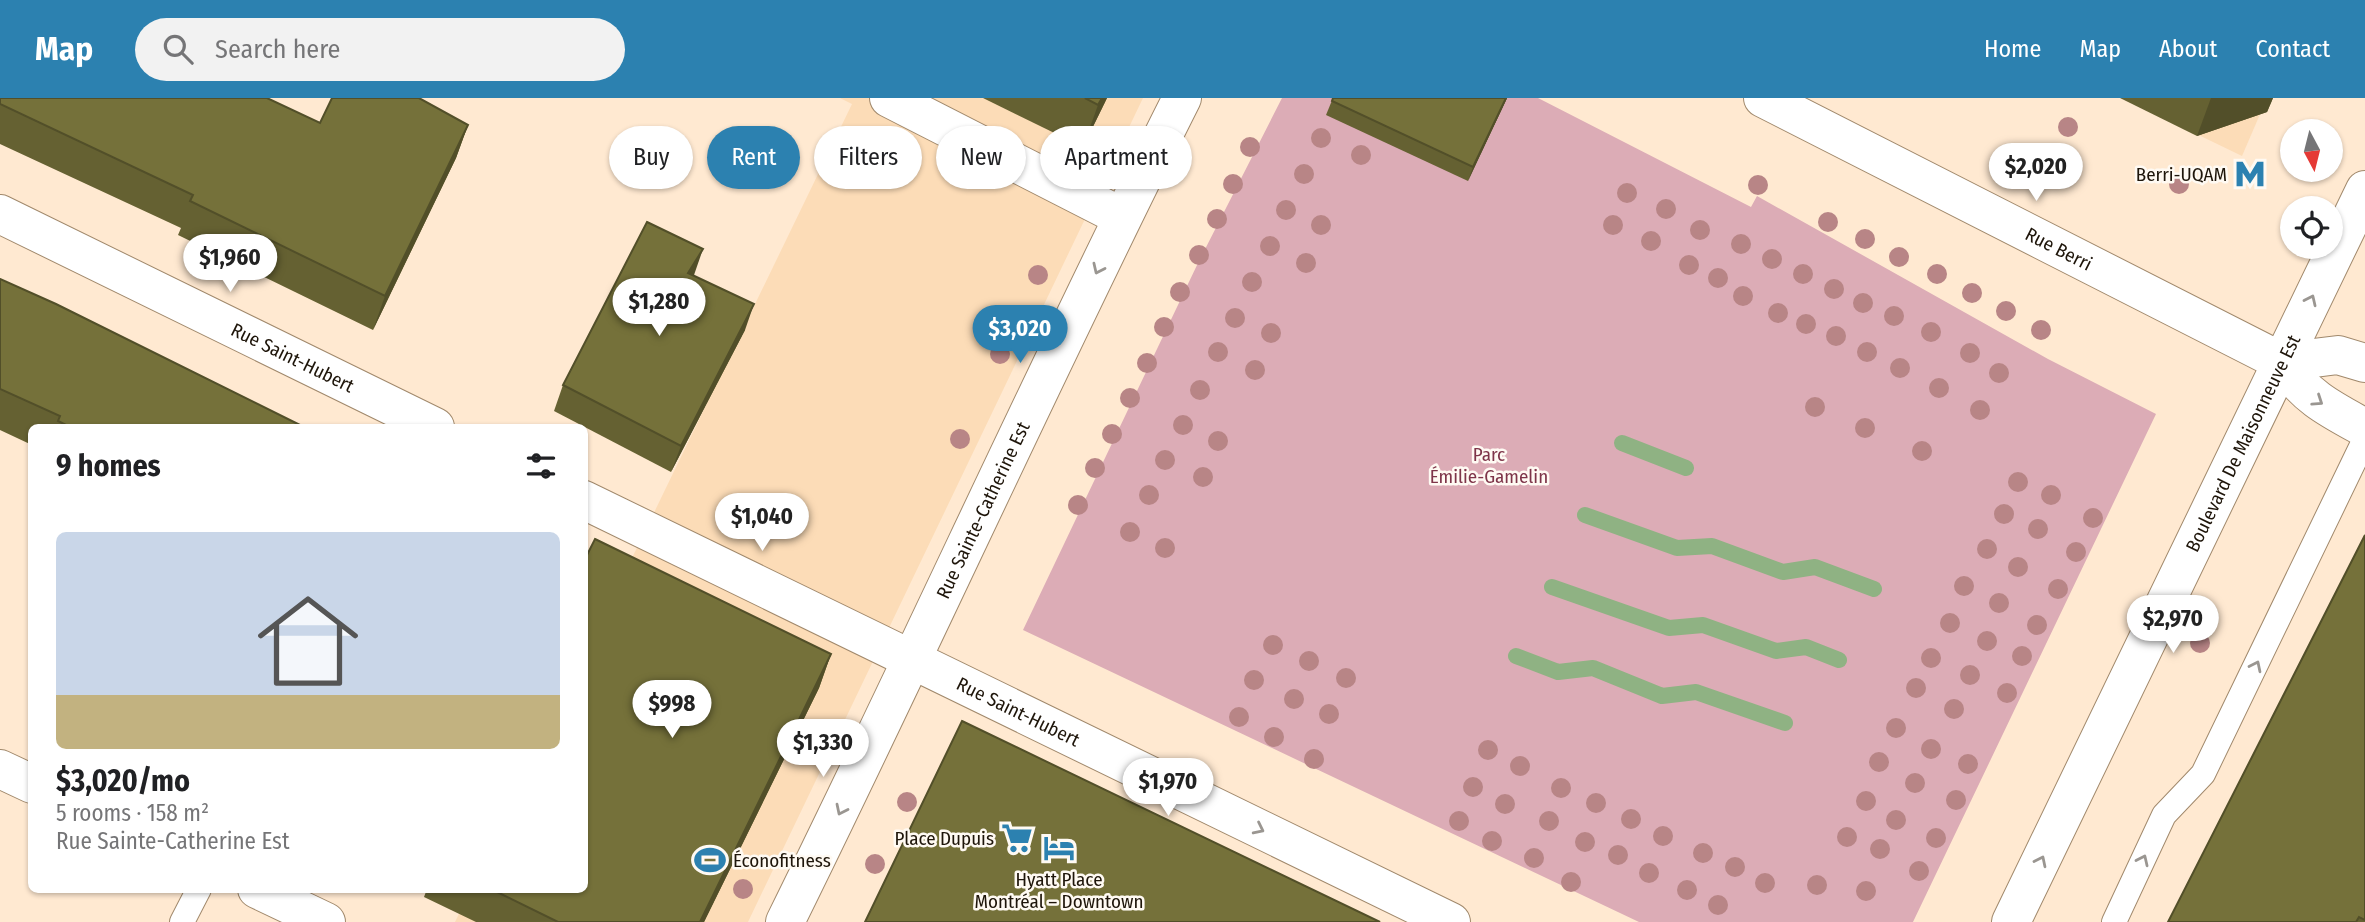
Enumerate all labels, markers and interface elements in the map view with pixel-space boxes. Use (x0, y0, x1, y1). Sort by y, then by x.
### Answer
search box (135, 18, 625, 81)
text: Map (35, 29, 93, 69)
icon: search (159, 30, 197, 68)
text: Search here (215, 34, 340, 65)
text: Home (1984, 35, 2041, 63)
text: Map (2079, 35, 2121, 63)
text: About (2159, 35, 2217, 63)
text: Contact (2255, 35, 2330, 63)
north arrow (2280, 119, 2343, 182)
map controls (2280, 119, 2343, 259)
chip: Buy (609, 126, 693, 189)
chip: Rent (707, 126, 800, 189)
chip: Filters (814, 126, 922, 189)
chip: New (936, 126, 1026, 189)
chip: Apartment (1040, 126, 1192, 189)
pin: $2,020 (1979, 144, 2093, 203)
text: $2,020 (2005, 152, 2067, 180)
metro station icon: Berri-UQAM (2233, 157, 2267, 191)
place label: Berri-UQAM (2136, 163, 2227, 186)
button: locate (2280, 196, 2343, 259)
street label: Rue Berri (2021, 222, 2096, 276)
pin: $1,960 (173, 234, 287, 294)
text: $1,960 (199, 243, 261, 271)
one-way arrow (1092, 262, 1106, 274)
pin: $1,280 (602, 278, 716, 338)
text: $1,280 (629, 287, 689, 315)
one-way arrow (2303, 295, 2317, 308)
pin: $3,020 (963, 306, 1077, 365)
text: $3,020 (989, 314, 1051, 342)
street label: Rue Saint-Hubert (227, 318, 358, 398)
street label: Boulevard De Maisonneuve Est (2181, 330, 2306, 556)
one-way arrow (2310, 393, 2323, 406)
street label: Rue Sainte-Catherine Est (931, 417, 1035, 602)
park label: Parc Émilie-Gamelin (1430, 443, 1548, 488)
icon: filters (522, 447, 560, 485)
text: 9 homes (56, 448, 161, 484)
pin: $1,040 (705, 494, 819, 553)
text: $1,040 (731, 502, 793, 530)
icon: home (245, 578, 371, 704)
pin: $2,970 (2116, 596, 2230, 655)
text: $2,970 (2143, 604, 2203, 632)
one-way arrow (2248, 661, 2262, 673)
street label: Rue Saint-Hubert (953, 672, 1084, 752)
pin: $998 (631, 680, 713, 740)
text: $998 (648, 689, 696, 717)
pin: $1,330 (766, 720, 880, 779)
text: $1,330 (793, 728, 853, 756)
pin: $1,970 (1111, 758, 1225, 818)
text: $3,020/mo (56, 763, 190, 799)
text: $1,970 (1139, 767, 1197, 795)
text: 5 rooms · 158 m² (56, 799, 209, 827)
one-way arrow (835, 803, 849, 815)
supermarket icon: Place Dupuis (1000, 821, 1034, 855)
one-way arrow (1252, 821, 1264, 835)
text: Rue Sainte-Catherine Est (56, 827, 289, 855)
place label: Place Dupuis (894, 827, 994, 850)
hotel icon: Hyatt Place Montréal – Downtown (1042, 831, 1076, 865)
sports icon: Éconofitness (693, 843, 727, 877)
place label: Éconofitness (733, 849, 831, 872)
one-way arrow (2134, 855, 2148, 867)
one-way arrow (2033, 856, 2047, 868)
place label: Hyatt Place Montréal – Downtown (975, 868, 1144, 913)

